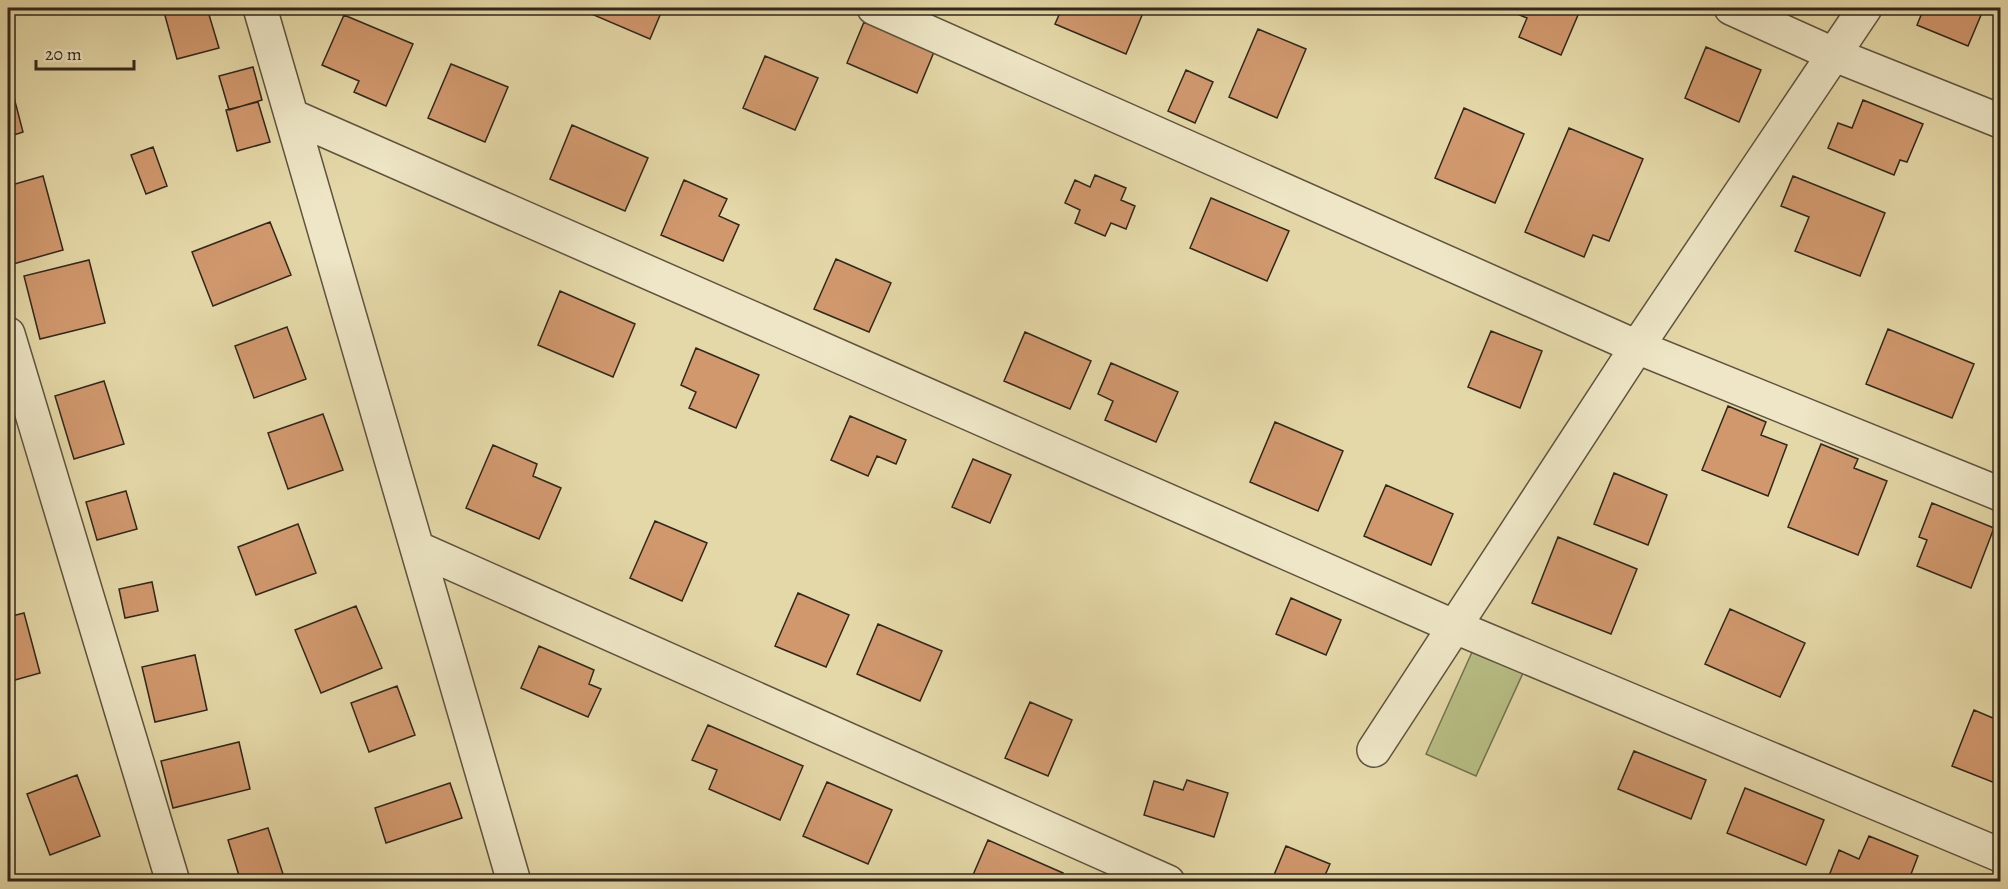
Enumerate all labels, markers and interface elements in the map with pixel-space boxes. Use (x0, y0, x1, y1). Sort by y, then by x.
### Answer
scale bar (36, 33, 134, 71)
text: 20 m (45, 42, 82, 66)

